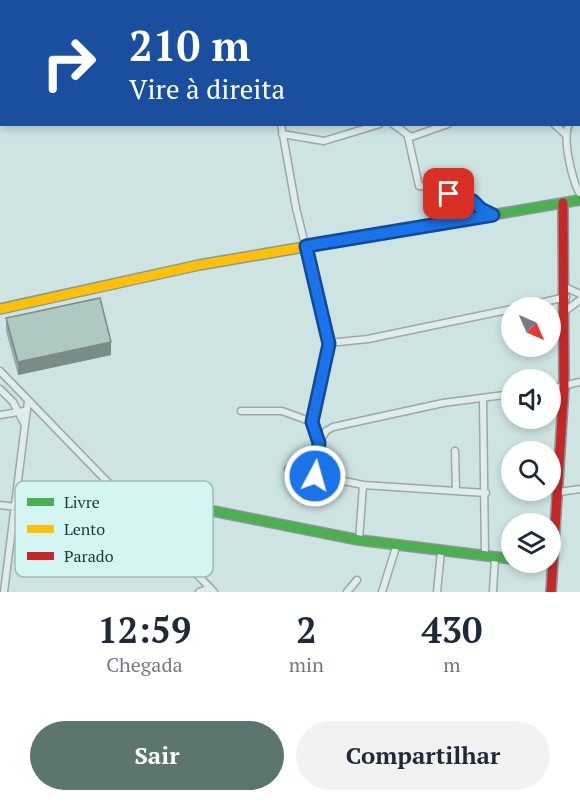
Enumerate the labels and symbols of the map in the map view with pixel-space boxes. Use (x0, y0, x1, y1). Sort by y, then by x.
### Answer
pin (423, 168, 474, 219)
north arrow (501, 297, 561, 357)
position arrow (283, 444, 347, 508)
legend (15, 481, 213, 577)
text: Livre (64, 491, 100, 513)
text: Lento (64, 518, 105, 540)
text: Parado (64, 545, 114, 567)

